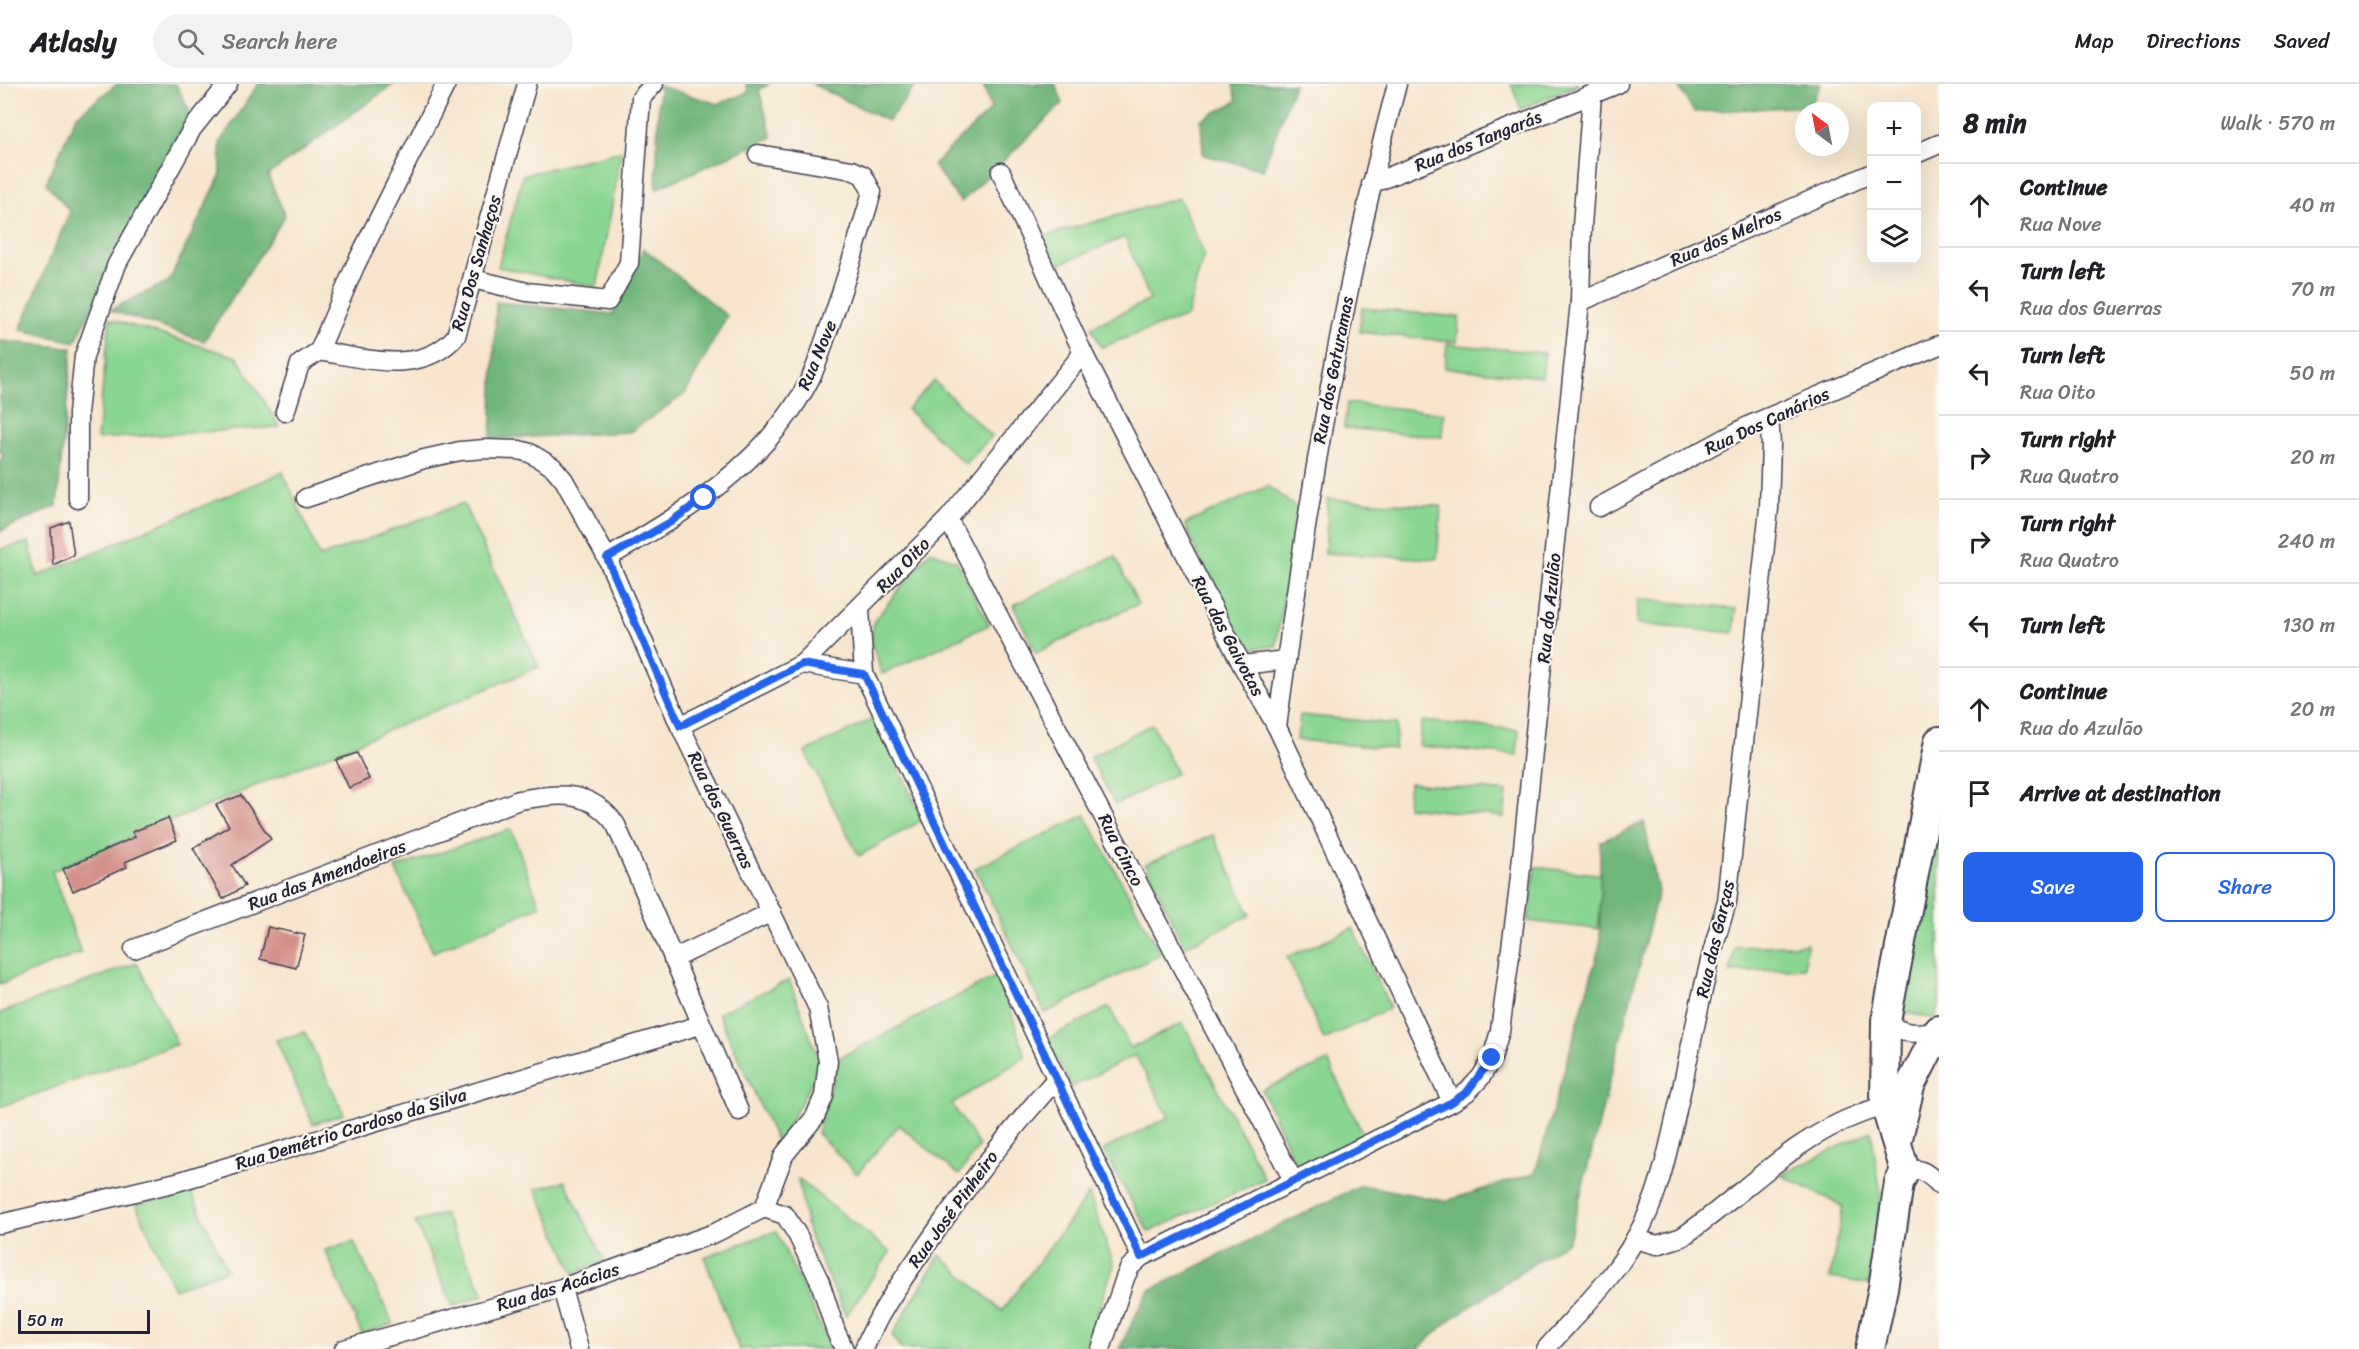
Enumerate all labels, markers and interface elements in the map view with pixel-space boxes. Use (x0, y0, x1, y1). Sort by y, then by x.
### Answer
search box (153, 14, 573, 68)
text: Atlasly (30, 17, 117, 66)
text: Search here (222, 22, 338, 61)
text: Map (2075, 22, 2113, 60)
text: Directions (2146, 22, 2241, 60)
text: Saved (2274, 22, 2329, 60)
icon: search (174, 25, 207, 58)
text: 8 min (1963, 100, 2027, 146)
street label: Rua dos Tangarás (1410, 101, 1547, 181)
north arrow (1795, 102, 1849, 156)
map controls (1867, 102, 1921, 264)
button: + (1867, 102, 1921, 156)
text: Walk · 570 m (2221, 106, 2335, 141)
button: − (1867, 156, 1921, 210)
text: Continue (2020, 168, 2108, 207)
text: 40 m (2289, 188, 2335, 223)
icon: ahead (1963, 189, 1996, 222)
street label: Rua Dos Sanhaços (441, 191, 511, 335)
street label: Rua dos Melros (1665, 198, 1788, 276)
text: Rua Nove (2020, 207, 2102, 242)
button: layers (1867, 210, 1921, 264)
text: Turn left (2020, 252, 2105, 291)
text: 70 m (2290, 272, 2335, 307)
icon: left (1963, 273, 1996, 306)
text: Rua dos Guerras (2020, 291, 2162, 326)
street label: Rua dos Gaturamas (1303, 293, 1363, 446)
street label: Rua Nove (788, 315, 846, 395)
text: Turn left (2020, 336, 2105, 375)
text: 50 m (2290, 356, 2335, 391)
icon: left (1963, 357, 1996, 390)
text: Rua Oito (2020, 375, 2095, 410)
street label: Rua Dos Canários (1699, 378, 1836, 464)
text: Turn right (2020, 420, 2115, 459)
text: 20 m (2290, 440, 2335, 475)
icon: right (1963, 441, 1996, 474)
text: Rua Quatro (2020, 459, 2119, 494)
route start (690, 484, 716, 510)
text: Turn right (2020, 504, 2115, 543)
text: 240 m (2278, 524, 2335, 559)
icon: right (1963, 525, 1996, 558)
street label: Rua Oito (868, 529, 938, 601)
text: Rua Quatro (2020, 543, 2119, 578)
street label: Rua do Azulão (1527, 551, 1571, 665)
street label: Rua das Gaivotas (1183, 570, 1274, 703)
text: Turn left (2020, 606, 2105, 645)
text: 130 m (2282, 608, 2335, 643)
icon: left (1963, 609, 1996, 642)
text: Continue (2020, 672, 2108, 711)
text: 20 m (2290, 692, 2335, 727)
icon: ahead (1963, 693, 1996, 726)
text: Rua do Azulão (2020, 711, 2143, 746)
street label: Rua dos Guerras (679, 746, 764, 875)
text: Arrive at destination (2020, 774, 2221, 813)
icon: arrive (1963, 777, 1996, 810)
street label: Rua Cinco (1089, 808, 1153, 892)
street label: Rua das Amendoeiras (243, 830, 412, 920)
button: Save (1963, 852, 2143, 922)
button: Share (2155, 852, 2335, 922)
street label: Rua das Garças (1686, 876, 1744, 1001)
route end (1478, 1044, 1504, 1070)
street label: Rua Demétrio Cardoso da Silva (231, 1078, 472, 1179)
street label: Rua José Pinheiro (899, 1143, 1007, 1275)
street label: Rua das Acácias (493, 1253, 624, 1321)
text: 50 m (27, 1306, 63, 1335)
scale bar (18, 1307, 150, 1334)

